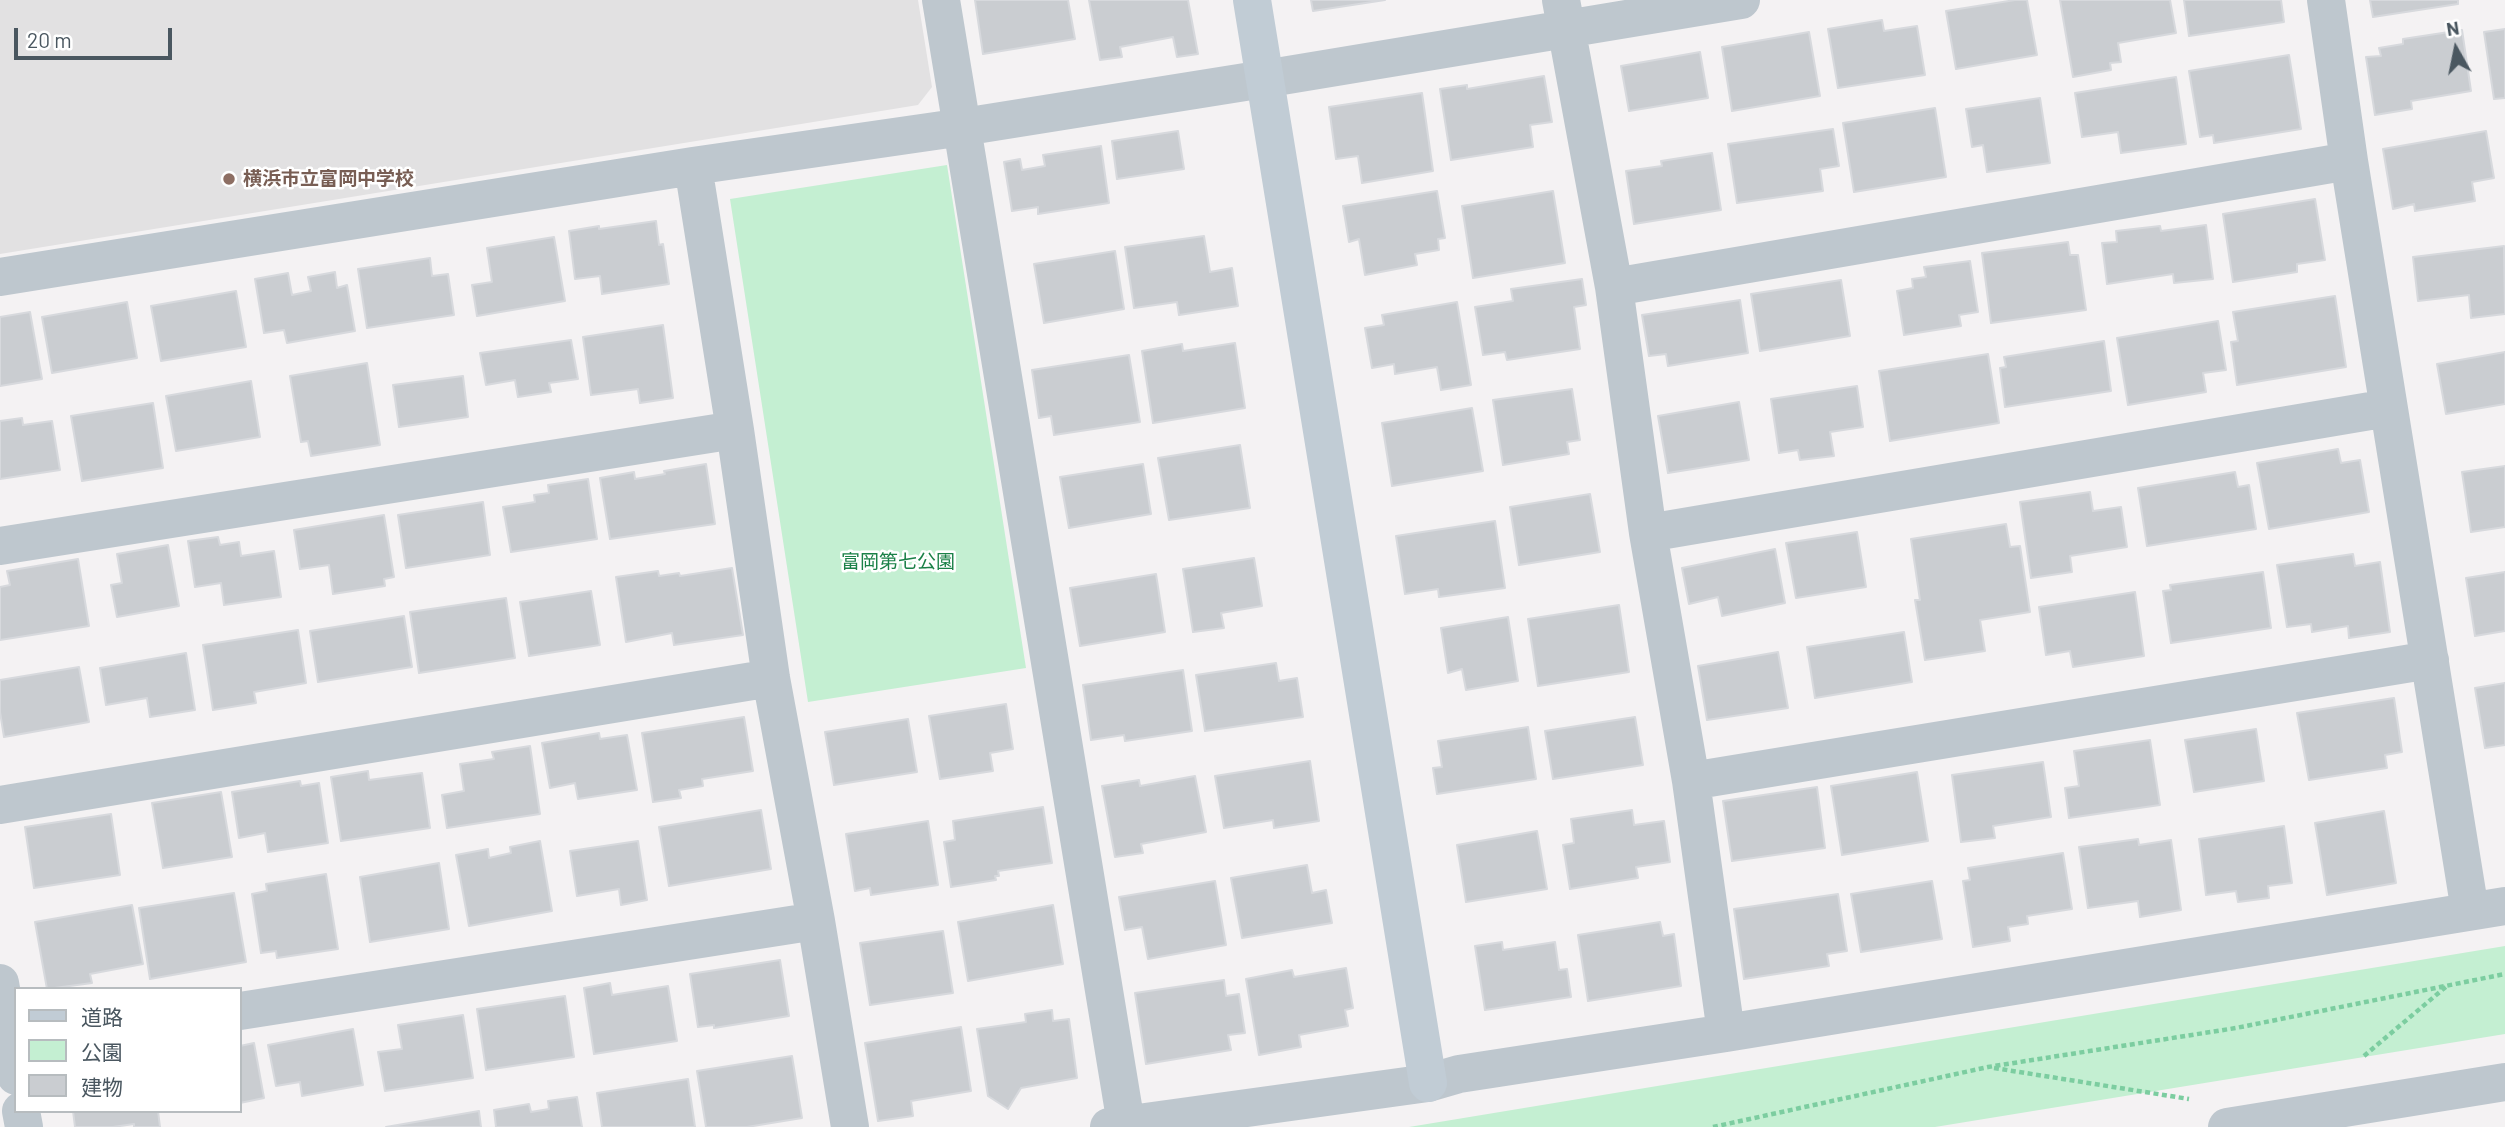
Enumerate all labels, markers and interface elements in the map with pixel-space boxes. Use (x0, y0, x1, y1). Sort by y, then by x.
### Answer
scale bar (18, 14, 175, 58)
north arrow (2421, 14, 2491, 84)
text: N (2445, 15, 2461, 40)
text: 20 m (27, 27, 72, 52)
place label: 横浜市立富岡中学校 (243, 168, 414, 190)
marker: 横浜市立富岡中学校 (221, 171, 237, 187)
park label: 富岡第七公園 (841, 551, 955, 573)
legend (14, 987, 242, 1113)
text: 道路 (81, 1004, 123, 1029)
text: 公園 (81, 1039, 123, 1064)
text: 建物 (81, 1074, 123, 1099)

